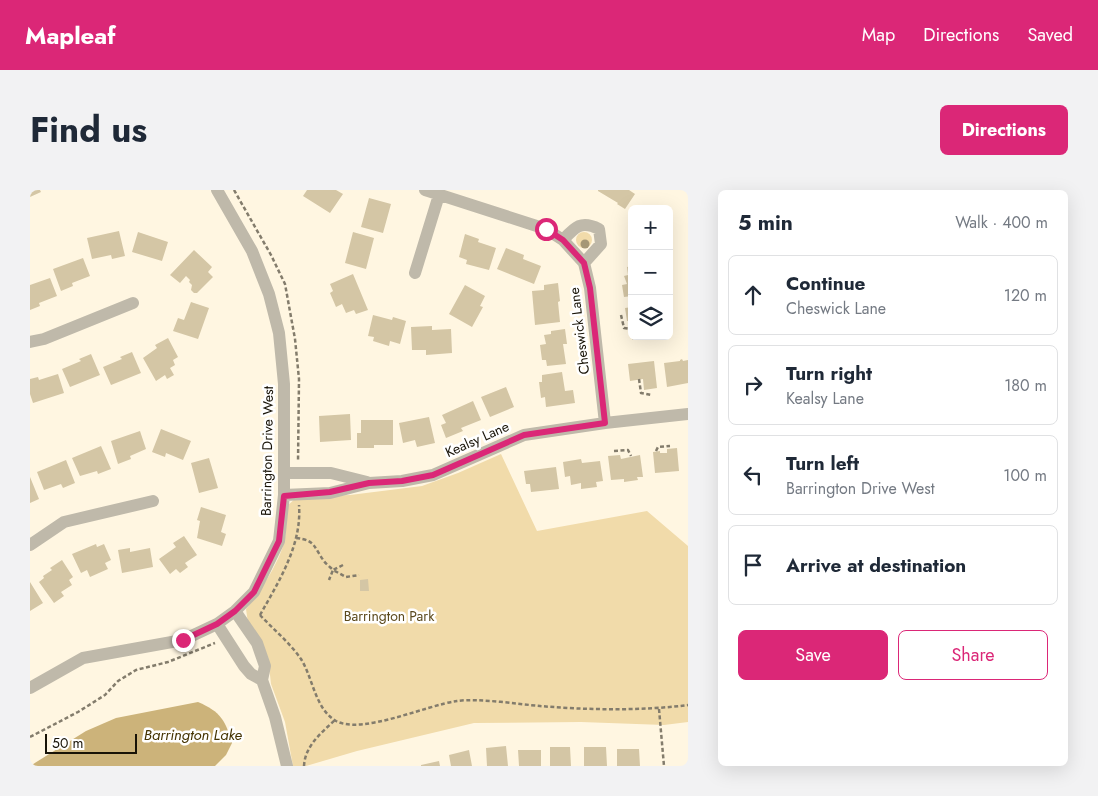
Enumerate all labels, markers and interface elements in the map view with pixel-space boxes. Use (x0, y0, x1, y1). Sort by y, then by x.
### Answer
text: Mapleaf (25, 18, 116, 53)
text: Map (862, 22, 895, 48)
text: Directions (923, 22, 999, 48)
text: Saved (1027, 22, 1073, 48)
text: Find us (30, 105, 147, 155)
button: Directions (940, 105, 1068, 155)
map controls (628, 205, 673, 340)
button: + (628, 205, 673, 250)
text: 5 min (738, 208, 793, 238)
text: Walk · 400 m (955, 211, 1048, 234)
route start (535, 218, 558, 241)
button: − (628, 250, 673, 295)
text: Continue (786, 270, 865, 297)
icon: ahead (739, 281, 767, 309)
text: 120 m (1004, 284, 1047, 307)
street label: Cheswick Lane (564, 286, 594, 376)
button: layers (628, 295, 673, 340)
text: Cheswick Lane (786, 297, 886, 320)
text: Turn right (786, 360, 872, 387)
icon: right (739, 371, 767, 399)
text: 180 m (1004, 374, 1047, 397)
street label: Barrington Drive West (256, 385, 278, 516)
text: Kealsy Lane (786, 387, 864, 410)
street label: Kealsy Lane (442, 416, 512, 462)
text: Turn left (786, 450, 859, 477)
icon: left (739, 461, 767, 489)
text: 100 m (1003, 464, 1047, 487)
text: Barrington Drive West (786, 477, 935, 500)
icon: arrive (739, 551, 767, 579)
text: Arrive at destination (786, 552, 966, 579)
park label: Barrington Park (344, 606, 435, 626)
route end (172, 629, 195, 652)
button: Save (738, 630, 888, 680)
button: Share (898, 630, 1048, 680)
water label: Barrington Lake (144, 724, 243, 746)
scale bar (45, 731, 138, 754)
text: 50 m (52, 733, 83, 753)

